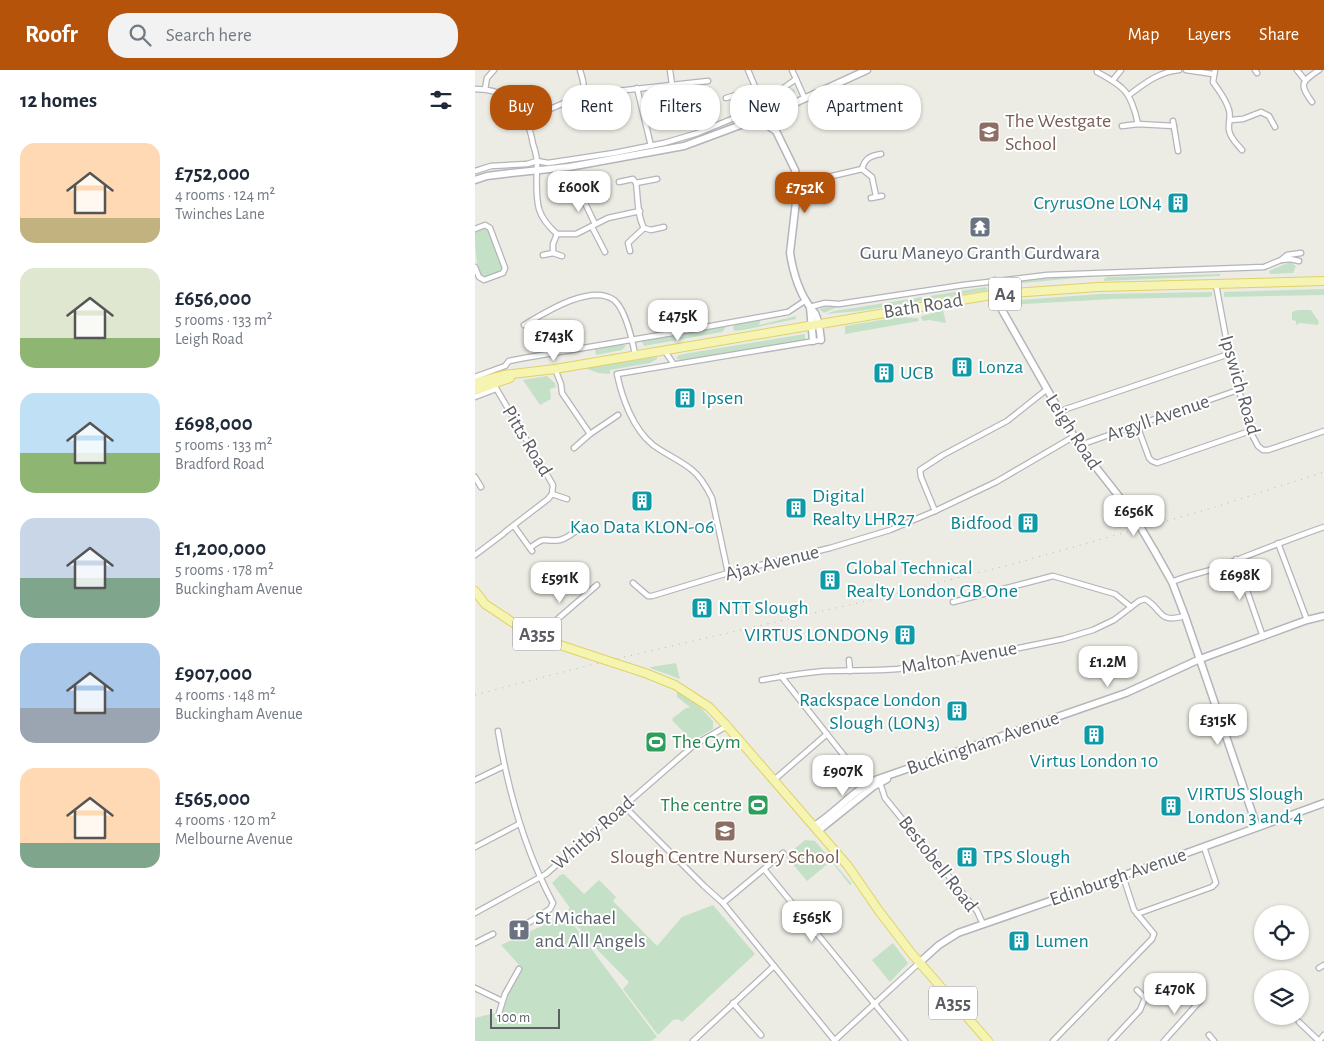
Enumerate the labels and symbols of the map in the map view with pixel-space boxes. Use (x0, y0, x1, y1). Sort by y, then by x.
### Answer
place label: The Westgate School (1005, 111, 1111, 154)
school or university icon: The Westgate School (977, 120, 1001, 144)
pin: £600K (544, 170, 614, 213)
pin: £752K (770, 172, 840, 214)
building icon: CryrusOne LON4 (1166, 191, 1190, 215)
place label: CryrusOne LON4 (1034, 193, 1162, 213)
temple icon: Guru Maneyo Granth Gurdwara (968, 215, 992, 239)
place label: Guru Maneyo Granth Gurdwara (860, 243, 1100, 263)
road number: A4 (989, 278, 1021, 310)
street label: Bath Road (882, 290, 964, 322)
pin: £475K (643, 300, 713, 342)
pin: £743K (519, 320, 589, 362)
street label: Ipswich Road (1216, 333, 1264, 437)
building icon: Lonza (950, 355, 974, 379)
place label: Lonza (978, 357, 1023, 377)
building icon: UCB (872, 361, 896, 385)
place label: UCB (900, 363, 934, 383)
building icon: Ipsen (673, 386, 697, 410)
place label: Ipsen (701, 388, 744, 408)
street label: Leigh Road (1041, 391, 1105, 473)
street label: Argyll Avenue (1104, 391, 1212, 445)
street label: Pitts Road (498, 402, 556, 480)
place label: Digital Realty LHR27 (812, 486, 915, 529)
building icon: Kao Data KLON-06 (630, 489, 654, 513)
pin: £656K (1099, 494, 1169, 537)
building icon: Digital Realty LHR27 (784, 496, 808, 520)
building icon: Bidfood (1016, 511, 1040, 535)
place label: Bidfood (950, 513, 1012, 533)
place label: Kao Data KLON-06 (570, 517, 714, 537)
street label: Ajax Avenue (723, 542, 821, 584)
place label: Global Technical Realty London GB One (846, 558, 1018, 601)
pin: £698K (1205, 558, 1275, 601)
pin: £591K (525, 562, 595, 604)
building icon: Global Technical Realty London GB One (818, 568, 842, 592)
building icon: NTT Slough (690, 596, 714, 620)
place label: NTT Slough (718, 598, 809, 618)
road number: A355 (513, 618, 561, 650)
building icon: VIRTUS LONDON9 (893, 623, 917, 647)
place label: VIRTUS LONDON9 (744, 625, 889, 645)
street label: Malton Avenue (899, 638, 1019, 678)
pin: £1.2M (1073, 646, 1143, 688)
place label: Rackspace London Slough (LON3) (799, 690, 941, 733)
building icon: Rackspace London Slough (LON3) (945, 699, 969, 723)
pin: £315K (1183, 704, 1253, 746)
street label: Buckingham Avenue (904, 708, 1062, 778)
building icon: Virtus London 10 (1082, 723, 1106, 747)
sports icon: The Gym (644, 730, 668, 754)
place label: The Gym (672, 732, 741, 752)
place label: Virtus London 10 (1030, 751, 1158, 771)
pin: £907K (808, 754, 878, 797)
place label: VIRTUS Slough London 3 and 4 (1187, 784, 1303, 827)
street label: Whitby Road (548, 792, 638, 874)
sports icon: The centre (746, 793, 770, 817)
building icon: VIRTUS Slough London 3 and 4 (1159, 794, 1183, 818)
place label: The centre (660, 795, 742, 815)
street label: Bestobell Road (895, 812, 981, 916)
school or university icon: Slough Centre Nursery School (713, 819, 737, 843)
street label: Edinburgh Avenue (1047, 844, 1189, 910)
building icon: TPS Slough (955, 845, 979, 869)
place label: Slough Centre Nursery School (610, 847, 840, 867)
place label: TPS Slough (983, 847, 1070, 867)
pin: £565K (777, 900, 847, 943)
place label: St Michael and All Angels (535, 908, 646, 951)
church icon: St Michael and All Angels (507, 918, 531, 942)
building icon: Lumen (1007, 929, 1031, 953)
place label: Lumen (1035, 931, 1089, 951)
pin: £470K (1140, 972, 1210, 1015)
road number: A355 (929, 986, 977, 1020)
scale bar (490, 1006, 560, 1029)

